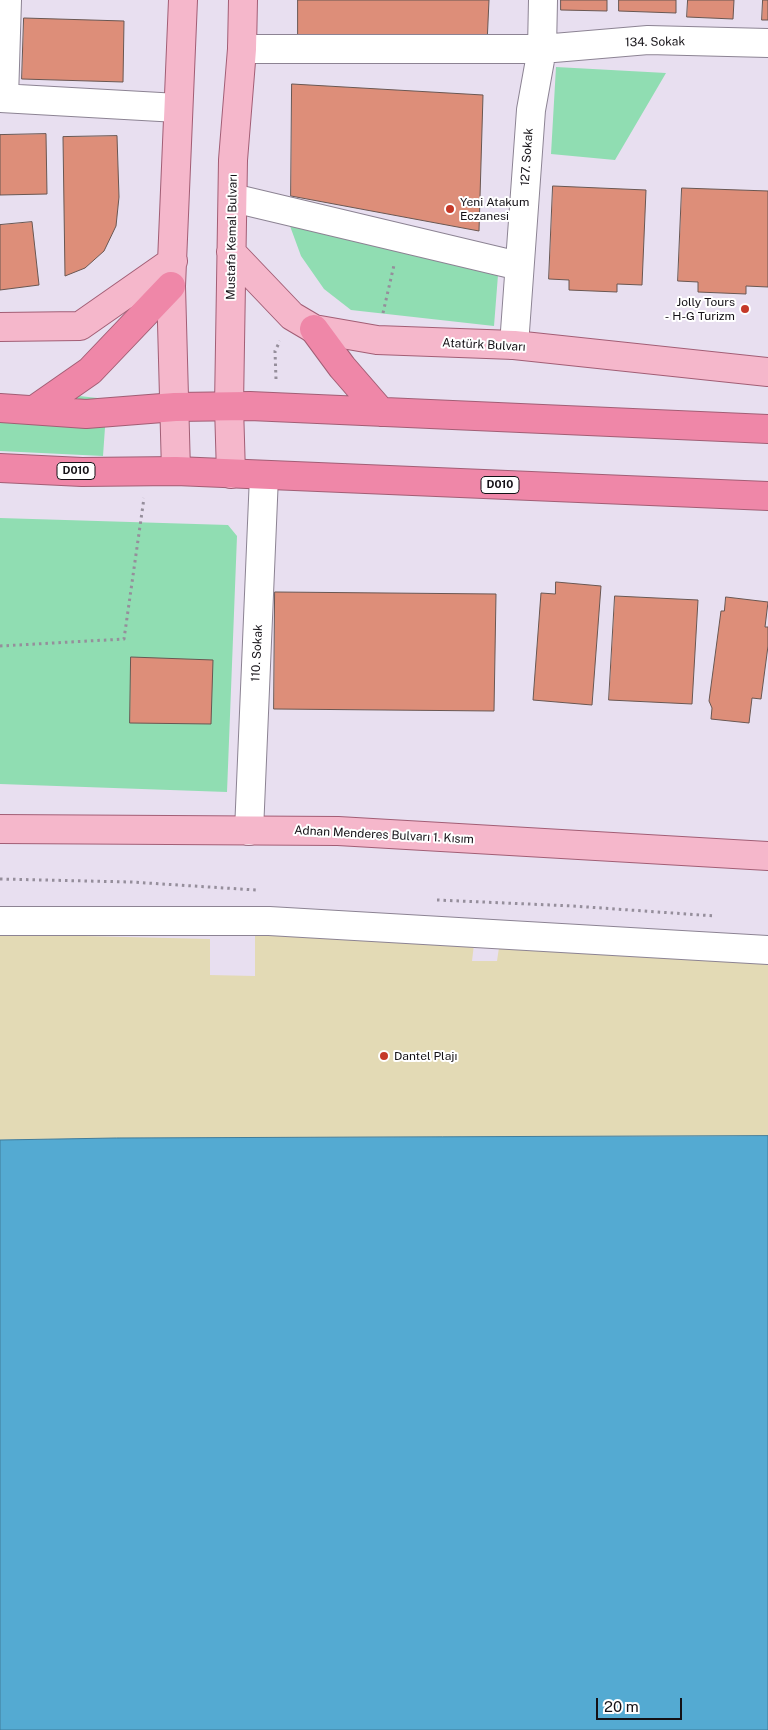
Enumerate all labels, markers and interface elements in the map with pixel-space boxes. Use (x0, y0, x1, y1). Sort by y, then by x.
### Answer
street label: 134. Sokak (625, 34, 685, 50)
street label: 127. Sokak (518, 127, 536, 187)
street label: Mustafa Kemal Bulvarı (224, 174, 240, 300)
place label: Yeni Atakum Eczanesi (460, 195, 529, 223)
marker: Yeni Atakum Eczanesi (444, 203, 456, 215)
place label: Jolly Tours - H-G Turizm (665, 295, 735, 323)
marker: Jolly Tours - H-G Turizm (739, 303, 751, 315)
street label: Atatürk Bulvarı (442, 336, 526, 354)
road number: D010 (57, 462, 95, 480)
road number: D010 (481, 476, 519, 494)
street label: 110. Sokak (248, 624, 266, 682)
street label: Adnan Menderes Bulvarı 1. Kısım (294, 823, 474, 847)
place label: Dantel Plajı (394, 1049, 457, 1063)
marker: Dantel Plajı (378, 1050, 390, 1062)
scale bar (598, 1688, 684, 1720)
text: 20 m (604, 1698, 639, 1715)

